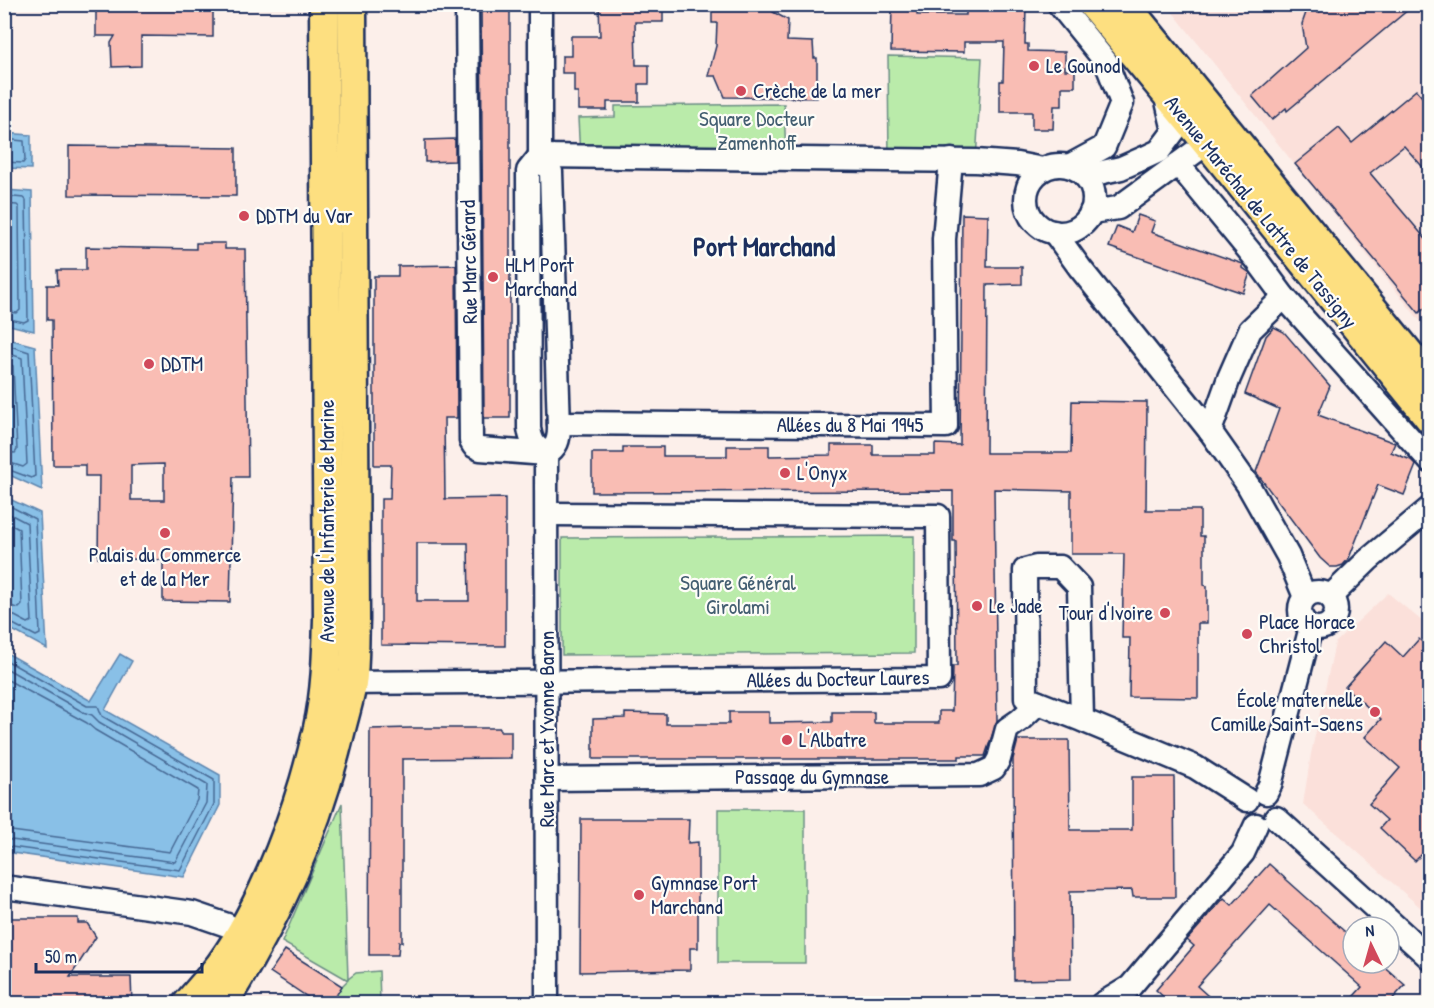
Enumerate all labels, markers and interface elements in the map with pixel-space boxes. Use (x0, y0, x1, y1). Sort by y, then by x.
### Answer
place label: Le Gounod (1046, 51, 1120, 80)
marker: Le Gounod (1027, 59, 1041, 73)
place label: Crèche de la mer (753, 76, 882, 105)
marker: Crèche de la mer (734, 84, 748, 98)
street label: Avenue Maréchal de Lattre de Tassigny (1158, 89, 1365, 334)
park label: Square Docteur Zamenhoff (699, 104, 815, 157)
street label: Rue Marc Gérard (453, 200, 484, 324)
place label: DDTM du Var (256, 201, 353, 230)
marker: DDTM du Var (237, 209, 251, 223)
district label: Port Marchand (693, 228, 835, 264)
place label: HLM Port Marchand (505, 250, 577, 303)
marker: HLM Port Marchand (486, 270, 500, 284)
place label: DDTM (161, 349, 203, 378)
marker: DDTM (142, 357, 156, 371)
street label: Avenue de l'Infanterie de Marine (312, 400, 341, 642)
street label: Allées du 8 Mai 1945 (777, 410, 923, 439)
place label: L'Onyx (797, 458, 848, 487)
marker: L'Onyx (778, 466, 792, 480)
marker: Palais du Commerce et de la Mer (158, 526, 172, 540)
place label: Palais du Commerce et de la Mer (89, 540, 241, 593)
park label: Square Général Girolami (680, 568, 796, 621)
place label: Le Jade (989, 591, 1043, 620)
place label: Tour d'Ivoire (1059, 598, 1153, 627)
marker: Le Jade (970, 599, 984, 613)
marker: Tour d'Ivoire (1158, 606, 1172, 620)
place label: Place Horace Christol (1259, 607, 1355, 660)
marker: Place Horace Christol (1240, 627, 1254, 641)
street label: Rue Marc et Yvonne Baron (532, 631, 561, 827)
street label: Allées du Docteur Laures (746, 662, 930, 695)
place label: École maternelle Camille Saint-Saens (1210, 685, 1363, 738)
marker: École maternelle Camille Saint-Saens (1368, 705, 1382, 719)
place label: L'Albatre (799, 725, 867, 754)
marker: L'Albatre (780, 733, 794, 747)
street label: Passage du Gymnase (735, 762, 889, 791)
place label: Gymnase Port Marchand (651, 868, 758, 921)
marker: Gymnase Port Marchand (632, 888, 646, 902)
north arrow (1341, 915, 1401, 975)
text: N (1364, 919, 1375, 941)
scale bar (36, 936, 202, 974)
text: 50 m (45, 944, 77, 969)

